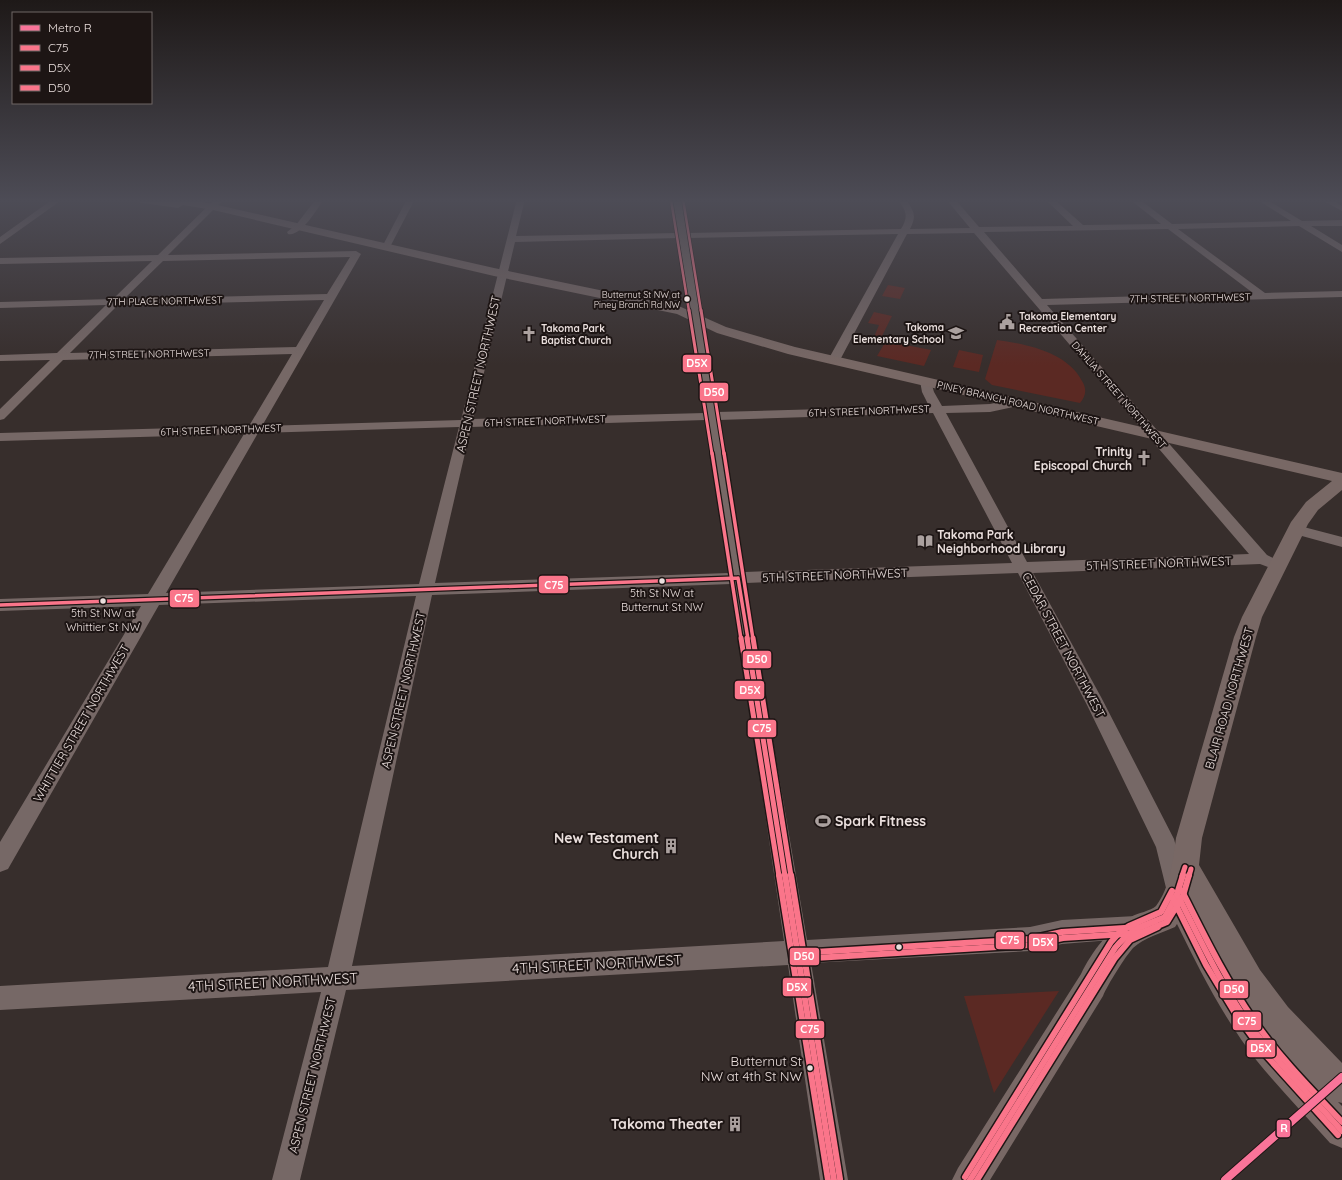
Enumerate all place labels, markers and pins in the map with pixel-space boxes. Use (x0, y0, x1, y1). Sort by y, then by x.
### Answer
place label: Butternut St NW at Piney Branch Rd NW (594, 289, 680, 310)
marker: Butternut St NW at Piney Branch Rd NW (682, 294, 692, 304)
place label: Takoma Elementary Recreation Center (1019, 310, 1117, 335)
public building icon: Takoma Elementary Recreation Center (998, 313, 1016, 331)
place label: Takoma Elementary School (853, 321, 944, 346)
place label: Takoma Park Baptist Church (541, 322, 612, 347)
school or university icon: Takoma Elementary School (947, 324, 965, 342)
church icon: Takoma Park Baptist Church (520, 325, 538, 343)
place label: Trinity Episcopal Church (1034, 444, 1132, 473)
church icon: Trinity Episcopal Church (1135, 449, 1153, 467)
place label: Takoma Park Neighborhood Library (937, 527, 1066, 556)
library icon: Takoma Park Neighborhood Library (916, 532, 934, 550)
marker: 5th St NW at Butternut St NW (657, 576, 667, 586)
place label: 5th St NW at Butternut St NW (621, 586, 703, 614)
marker: 5th St NW at Whittier St NW (98, 596, 108, 606)
place label: 5th St NW at Whittier St NW (66, 606, 140, 634)
sports icon: Spark Fitness (814, 812, 832, 830)
place label: Spark Fitness (835, 812, 926, 830)
place label: New Testament Church (554, 829, 659, 863)
building icon: New Testament Church (662, 837, 680, 855)
unlabelled marker (894, 942, 904, 952)
place label: Butternut St NW at 4th St NW (701, 1053, 802, 1084)
marker: Butternut St NW at 4th St NW (805, 1063, 815, 1073)
place label: Takoma Theater (611, 1115, 723, 1133)
building icon: Takoma Theater (726, 1115, 744, 1133)

